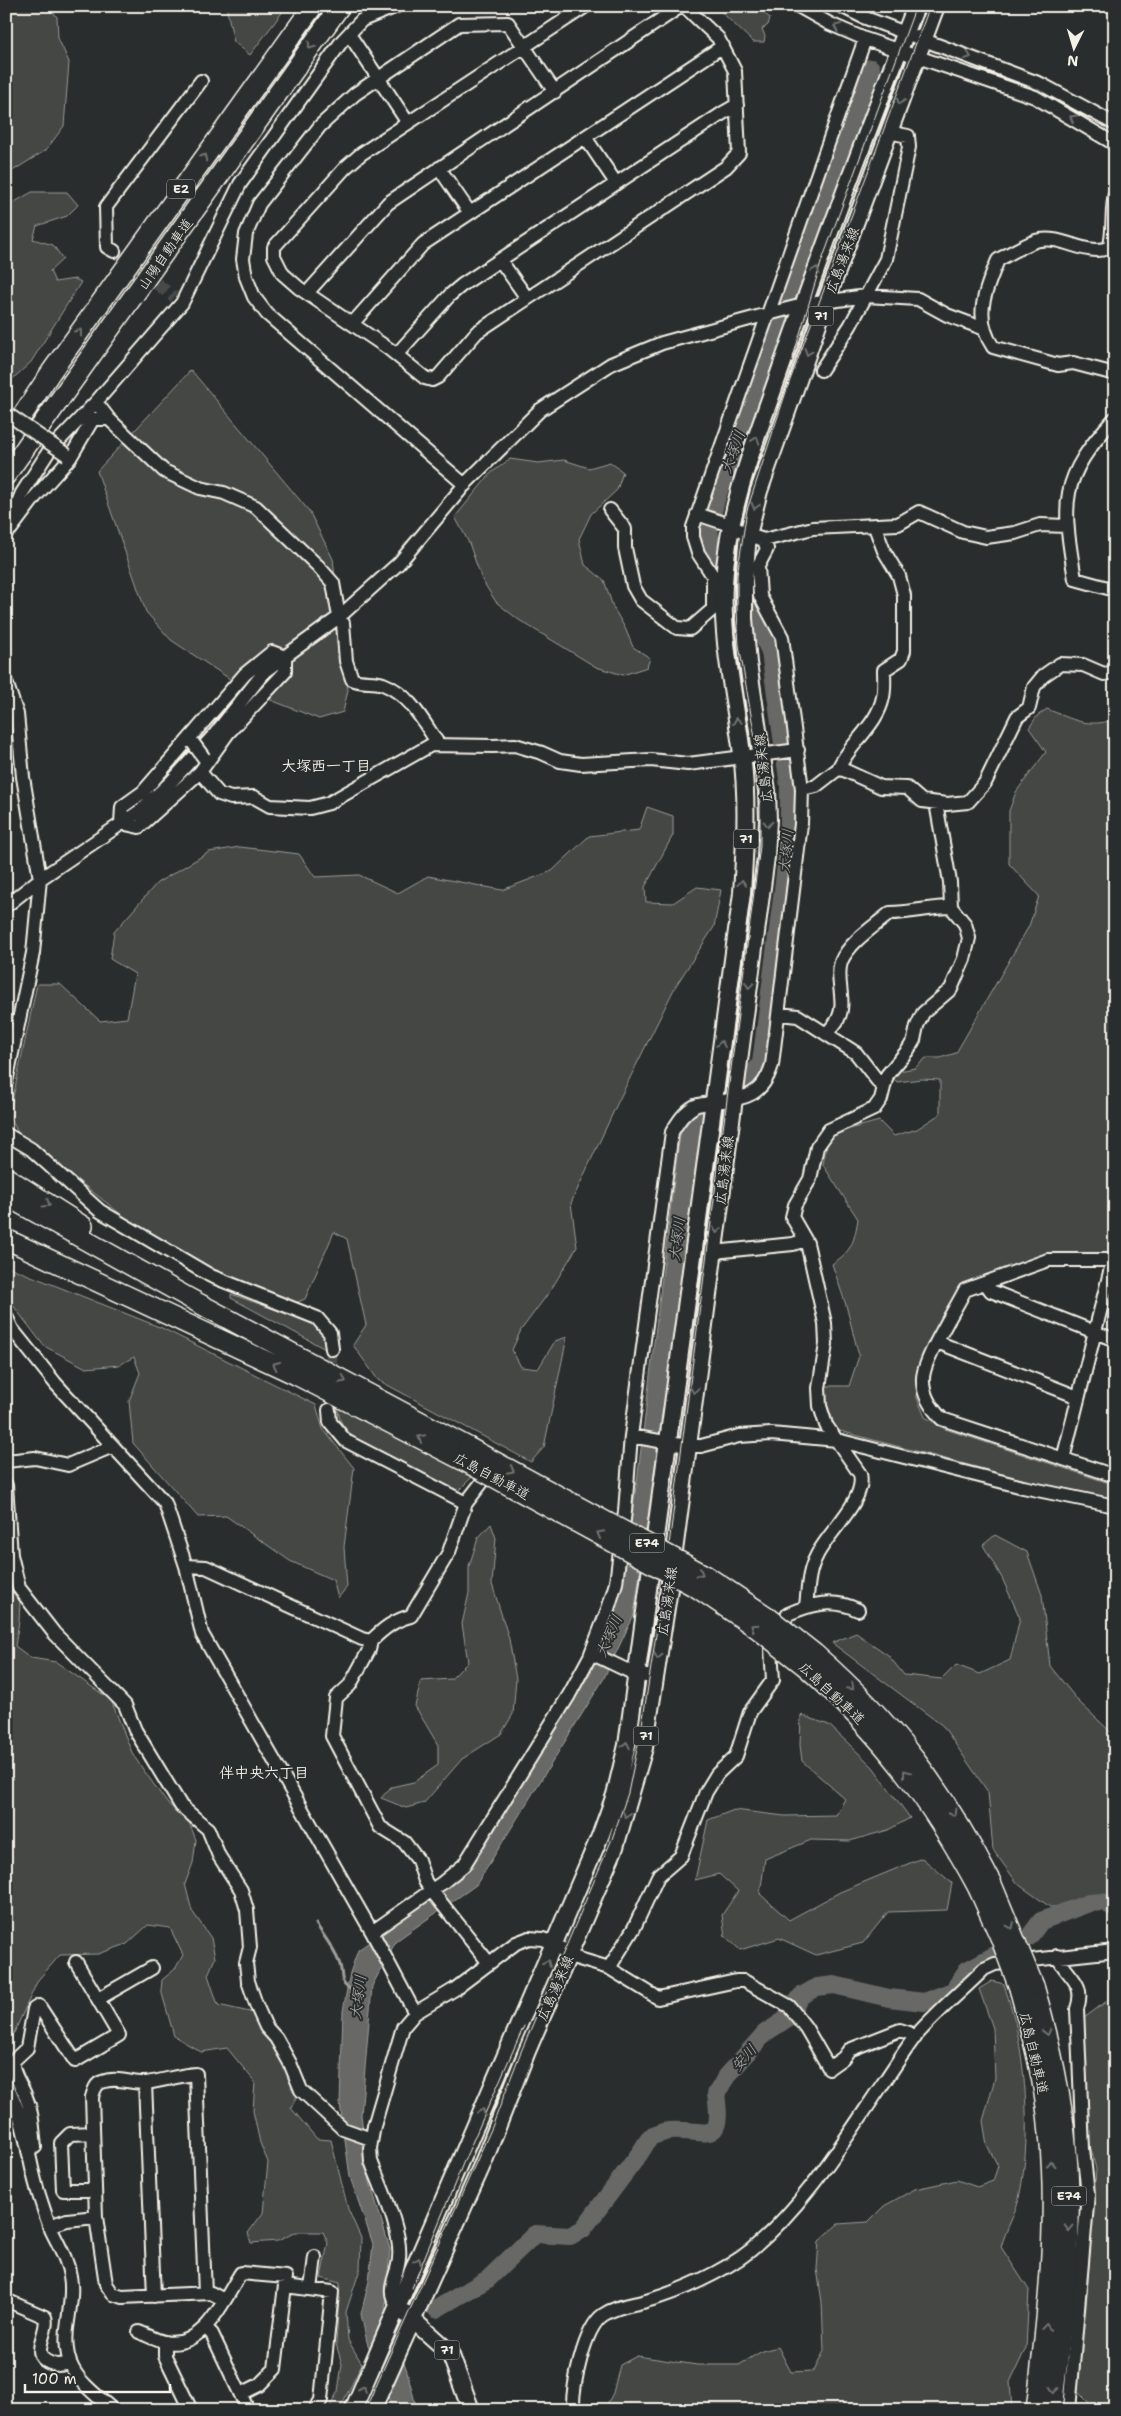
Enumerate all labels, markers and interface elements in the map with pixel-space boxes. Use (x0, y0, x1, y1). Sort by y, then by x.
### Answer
north arrow (1048, 22, 1098, 72)
one-way arrow (833, 23, 842, 33)
one-way arrow (308, 40, 317, 50)
one-way arrow (964, 50, 972, 60)
text: N (1067, 52, 1079, 70)
one-way arrow (896, 96, 906, 105)
one-way arrow (1070, 115, 1079, 125)
one-way arrow (198, 153, 207, 163)
road number: E2 (167, 180, 195, 198)
street label: 山陽自動車道 (134, 214, 196, 294)
street label: 広島湯来線 (821, 224, 863, 296)
one-way arrow (810, 267, 820, 275)
road number: 71 (808, 306, 834, 326)
one-way arrow (73, 328, 82, 338)
one-way arrow (804, 347, 814, 356)
water label: 大塚川 (716, 427, 750, 477)
one-way arrow (750, 436, 760, 445)
one-way arrow (751, 501, 761, 509)
one-way arrow (732, 717, 743, 725)
street label: 広島湯来線 (750, 732, 776, 804)
district label: 大塚西一丁目 (281, 756, 371, 776)
one-way arrow (762, 820, 773, 828)
water label: 大塚川 (774, 828, 798, 874)
road number: 71 (734, 830, 758, 849)
one-way arrow (737, 879, 748, 887)
one-way arrow (744, 982, 755, 990)
one-way arrow (716, 1040, 726, 1049)
street label: 広島湯来線 (711, 1134, 737, 1206)
one-way arrow (42, 1197, 51, 1207)
water label: 大塚川 (664, 1215, 690, 1263)
one-way arrow (712, 1226, 723, 1234)
one-way arrow (272, 1361, 281, 1372)
one-way arrow (338, 1374, 347, 1384)
one-way arrow (690, 1386, 700, 1395)
one-way arrow (417, 1434, 426, 1444)
street label: 広島自動車道 (451, 1448, 533, 1504)
one-way arrow (506, 1464, 515, 1474)
one-way arrow (596, 1530, 605, 1540)
road number: E74 (630, 1534, 664, 1552)
street label: 広島湯来線 (653, 1565, 681, 1637)
one-way arrow (694, 1566, 703, 1576)
water label: 大塚川 (591, 1611, 627, 1661)
one-way arrow (750, 1624, 760, 1633)
one-way arrow (654, 1651, 664, 1660)
street label: 広島自動車道 (795, 1658, 869, 1728)
one-way arrow (845, 1681, 854, 1690)
road number: 71 (634, 1726, 658, 1745)
one-way arrow (621, 1741, 631, 1750)
district label: 伴中央六丁目 (219, 1763, 309, 1783)
one-way arrow (902, 1769, 911, 1778)
one-way arrow (947, 1807, 956, 1817)
one-way arrow (622, 1810, 632, 1818)
one-way arrow (1004, 1921, 1015, 1930)
street label: 広島湯来線 (533, 1952, 577, 2024)
one-way arrow (541, 1959, 552, 1968)
water label: 大塚川 (345, 1973, 371, 2021)
street label: 広島自動車道 (1016, 2010, 1052, 2096)
one-way arrow (1042, 2028, 1052, 2036)
water label: 安川 (727, 2040, 761, 2076)
one-way arrow (476, 2108, 487, 2117)
one-way arrow (1046, 2160, 1057, 2168)
road number: E74 (1052, 2186, 1086, 2206)
one-way arrow (1063, 2224, 1074, 2232)
one-way arrow (411, 2257, 422, 2266)
one-way arrow (1040, 2322, 1051, 2330)
road number: 71 (434, 2340, 460, 2360)
scale bar (25, 2361, 170, 2393)
text: 100 m (32, 2369, 77, 2389)
one-way arrow (356, 2385, 367, 2394)
one-way arrow (1049, 2386, 1060, 2394)

